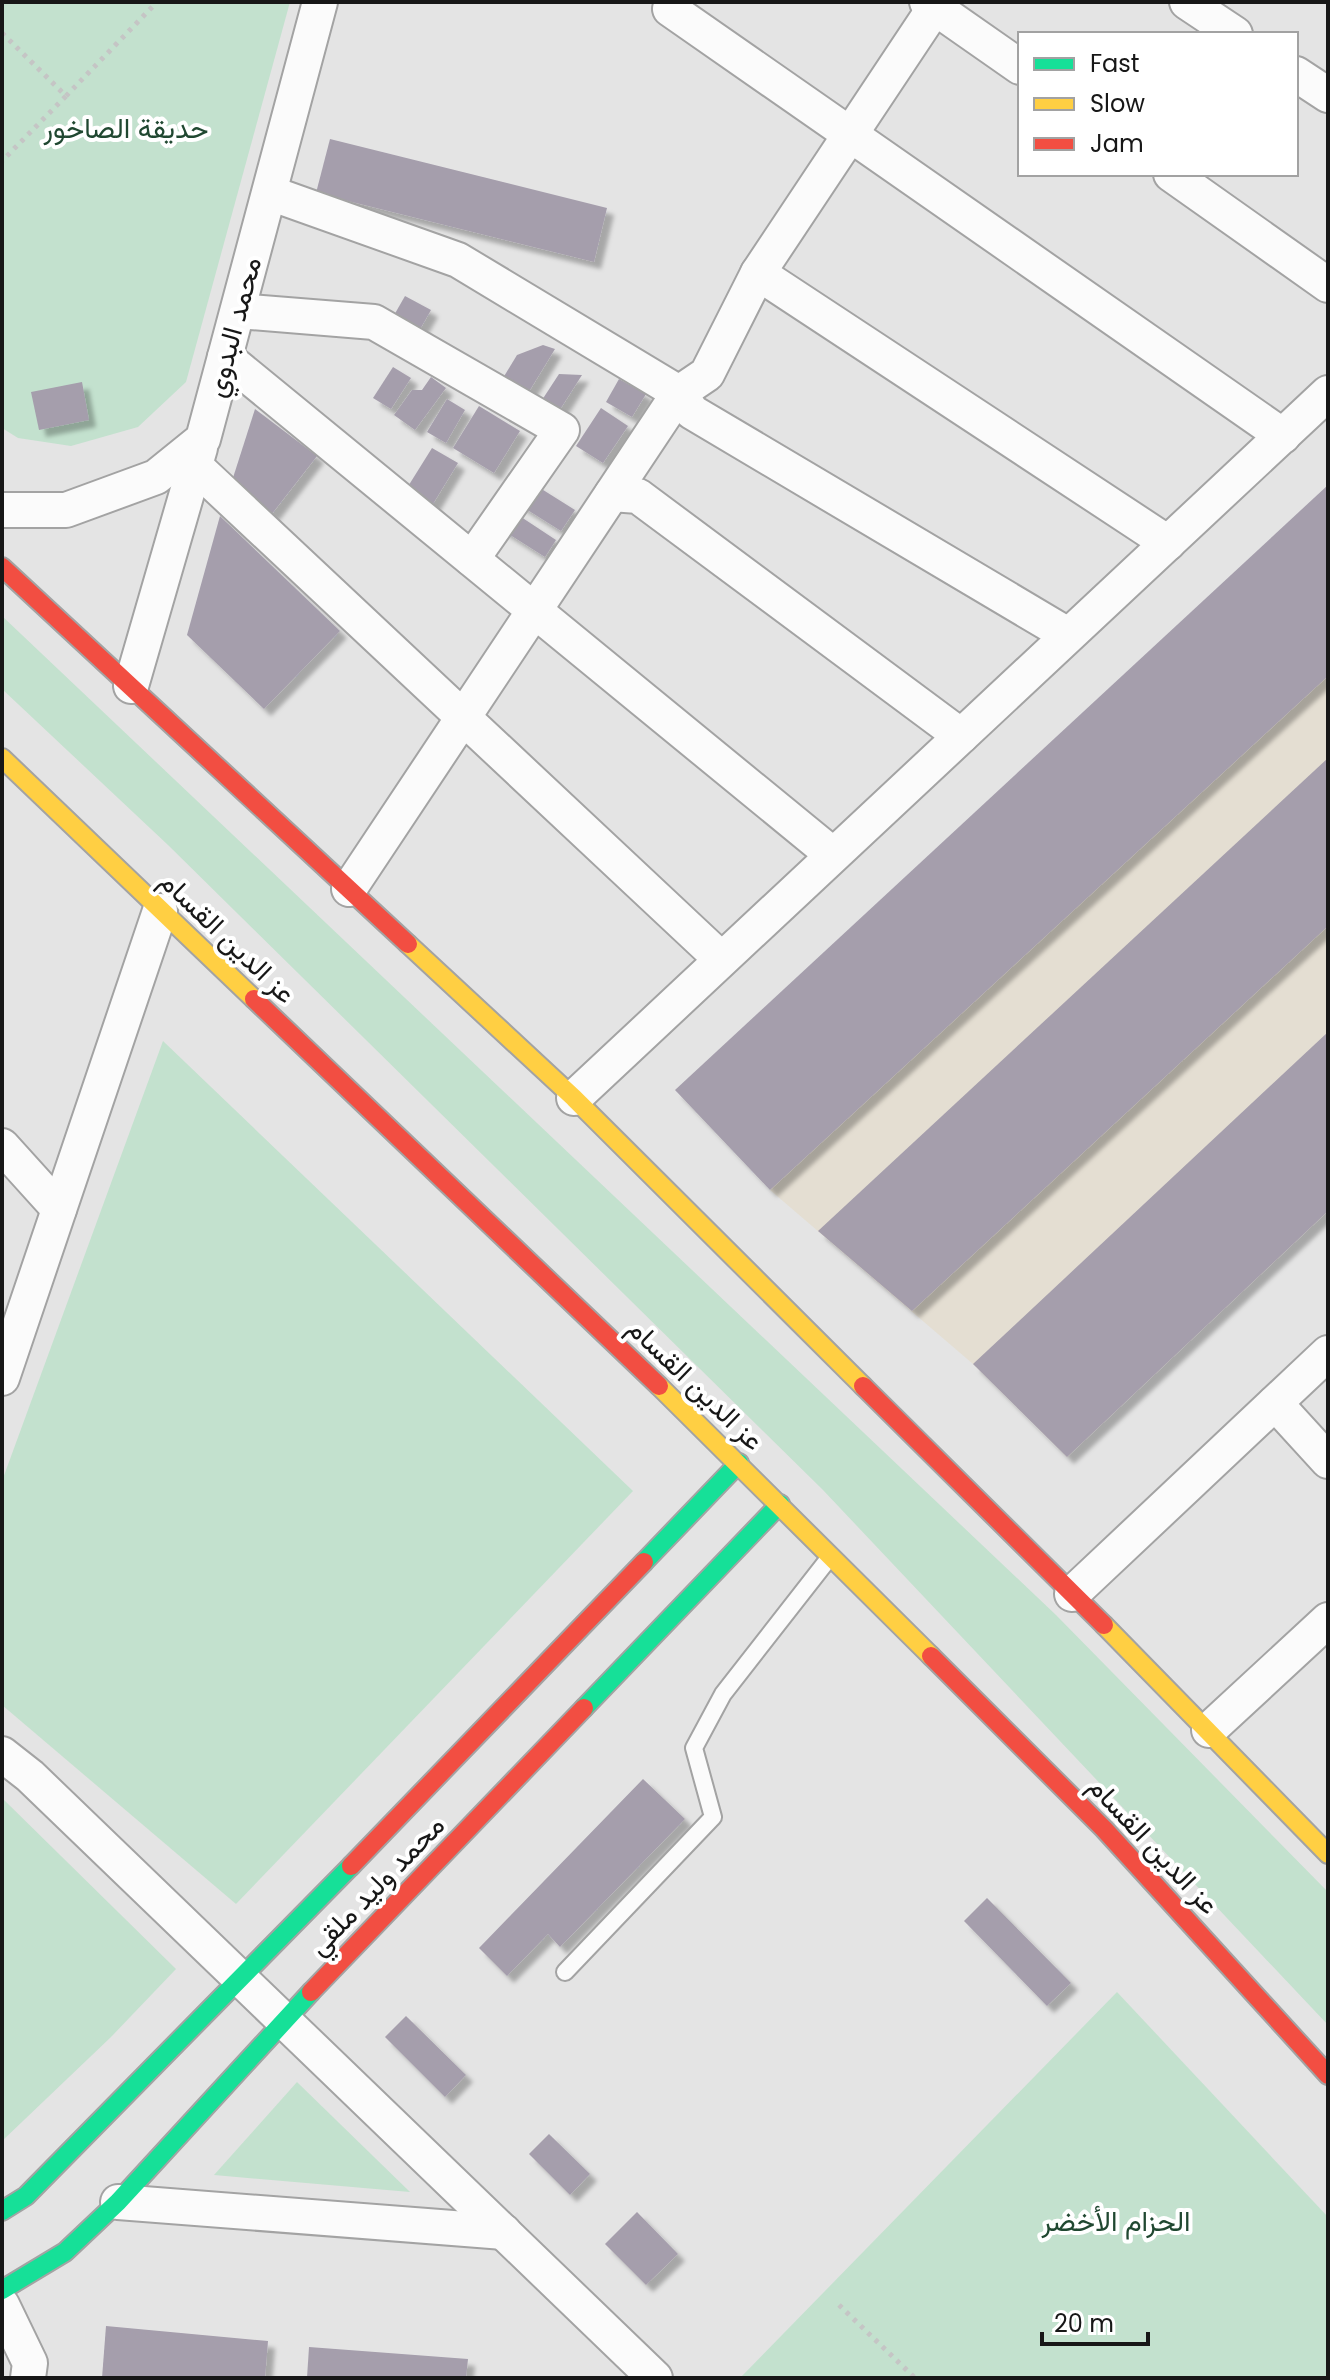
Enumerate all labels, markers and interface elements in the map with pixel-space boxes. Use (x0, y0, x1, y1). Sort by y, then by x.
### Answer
legend (1018, 32, 1298, 176)
text: Fast (1090, 47, 1140, 80)
text: Slow (1090, 87, 1145, 120)
park label: حديقة الصاخور (42, 109, 209, 148)
text: Jam (1090, 127, 1144, 160)
street label: محمد البدوي (196, 253, 274, 402)
street label: عز الدين القسام (151, 862, 304, 1012)
street label: عز الدين القسام (619, 1309, 772, 1459)
street label: عز الدين القسام (1079, 1768, 1228, 1923)
street label: محمد وليد ملقي (299, 1807, 456, 1966)
park label: الحزام الأخضر (1040, 2202, 1191, 2241)
scale bar (1042, 2296, 1148, 2346)
text: 20 m (1054, 2307, 1114, 2340)

